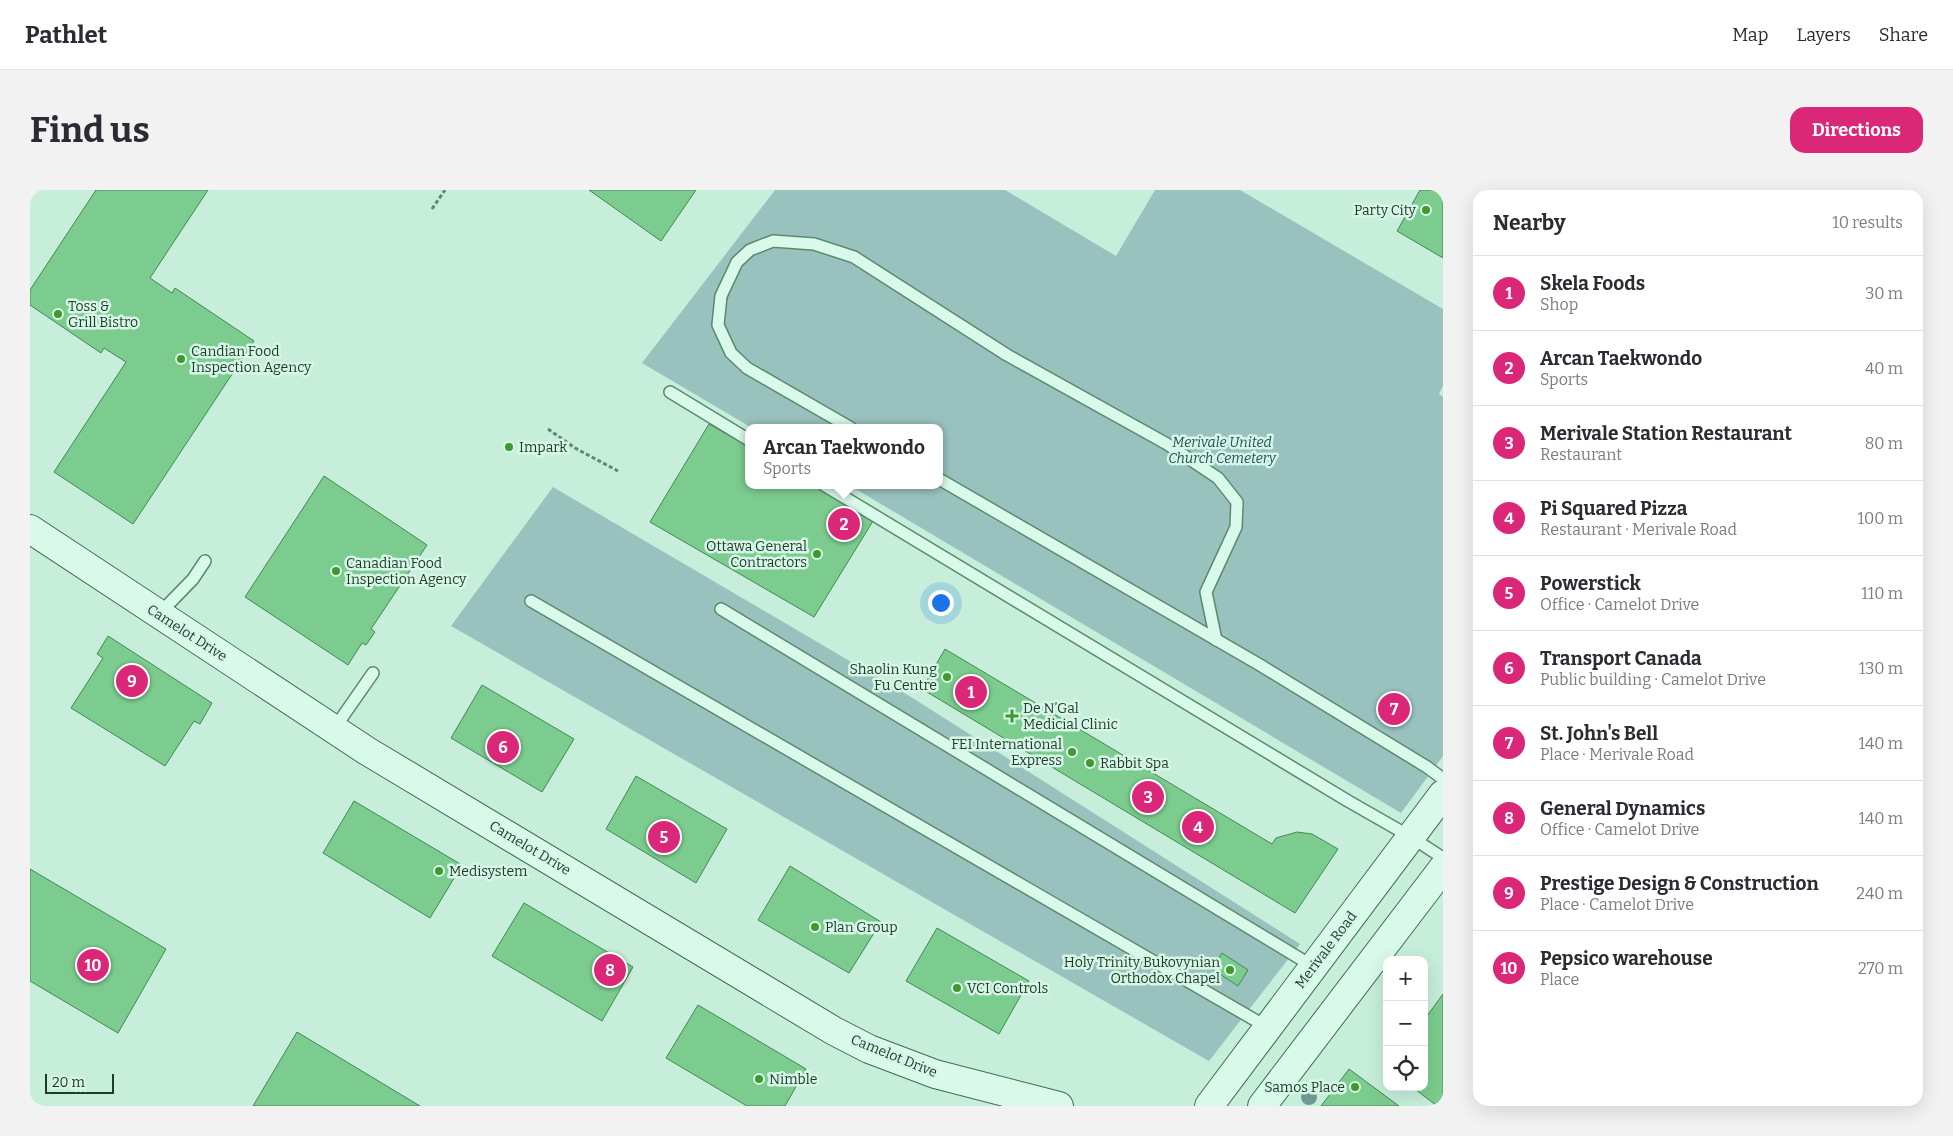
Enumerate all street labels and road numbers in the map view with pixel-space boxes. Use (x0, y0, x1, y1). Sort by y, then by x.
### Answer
street label: Camelot Drive (144, 601, 230, 665)
street label: Camelot Drive (486, 817, 574, 879)
street label: Merivale Road (1292, 908, 1360, 992)
street label: Camelot Drive (848, 1031, 940, 1081)

